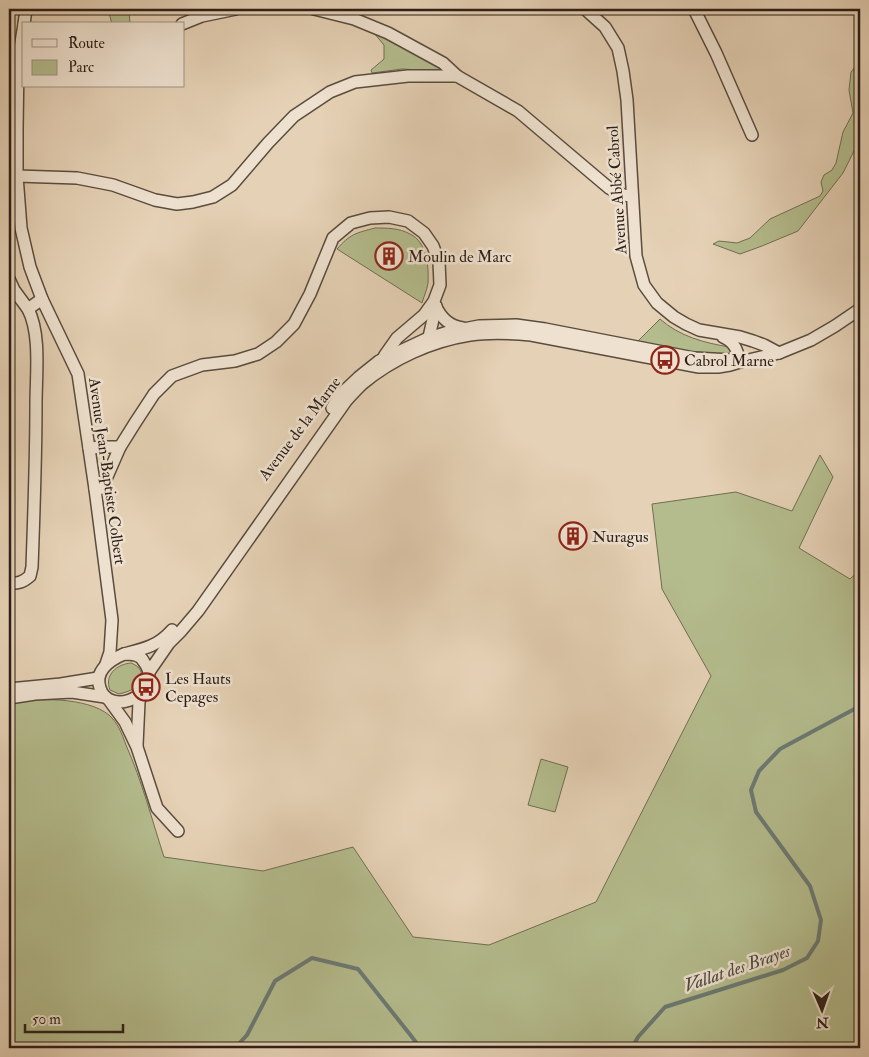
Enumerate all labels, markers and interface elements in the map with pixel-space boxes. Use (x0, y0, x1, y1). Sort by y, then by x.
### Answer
legend (22, 22, 185, 88)
text: Route (68, 34, 105, 53)
text: Parc (68, 58, 94, 77)
street label: Avenue Abbé Cabrol (603, 125, 632, 256)
building icon: Moulin de Marc (374, 241, 404, 271)
place label: Moulin de Marc (408, 247, 512, 267)
bus stop icon: Cabrol Marne (650, 345, 680, 375)
place label: Cabrol Marne (684, 351, 774, 371)
street label: Avenue de la Marne (254, 373, 345, 485)
street label: Avenue Jean-Baptiste Colbert (83, 375, 130, 566)
building icon: Nuragus (558, 521, 588, 551)
place label: Nuragus (592, 527, 649, 547)
place label: Les Hauts Cepages (165, 669, 231, 708)
bus stop icon: Les Hauts Cepages (131, 672, 161, 702)
water label: Vallat des Brayes (681, 939, 794, 997)
north arrow (796, 984, 846, 1034)
scale bar (25, 1002, 122, 1034)
text: 50 m (32, 1010, 61, 1029)
text: N (815, 1014, 830, 1031)

